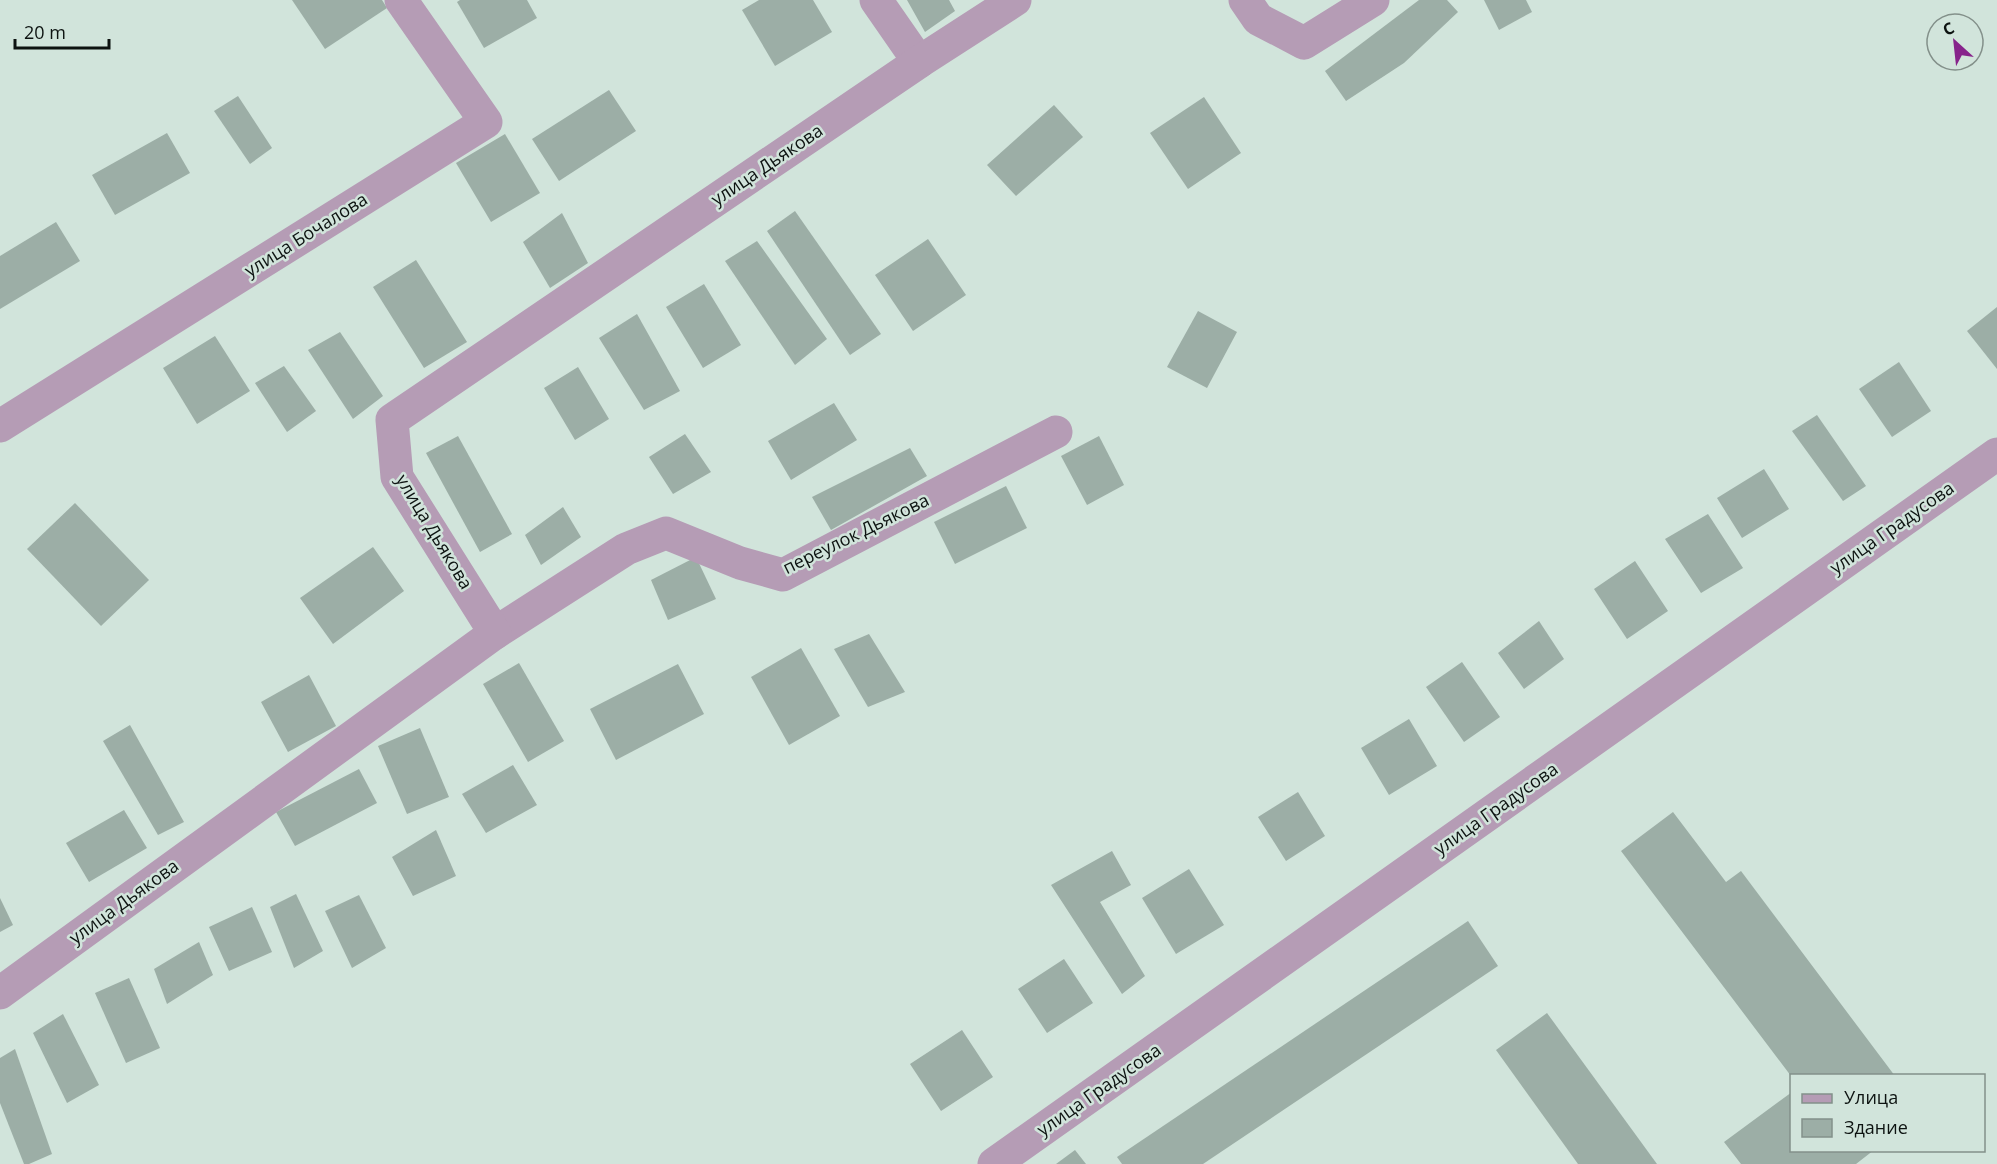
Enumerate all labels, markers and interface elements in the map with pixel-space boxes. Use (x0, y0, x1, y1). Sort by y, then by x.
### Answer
scale bar (15, 12, 110, 50)
north arrow (1925, 12, 1985, 72)
text: С (1939, 17, 1958, 41)
text: 20 m (24, 20, 66, 44)
street label: улица Дьякова (706, 118, 827, 210)
street label: улица Бочалова (239, 187, 372, 282)
street label: улица Дьякова (391, 470, 479, 593)
street label: улица Градусова (1825, 475, 1958, 579)
street label: переулок Дьякова (778, 487, 933, 579)
street label: улица Градусова (1429, 756, 1562, 860)
street label: улица Дьякова (64, 853, 183, 949)
street label: улица Градусова (1032, 1037, 1165, 1141)
legend (1790, 1074, 1985, 1152)
text: Улица (1844, 1085, 1898, 1109)
text: Здание (1844, 1115, 1908, 1139)

